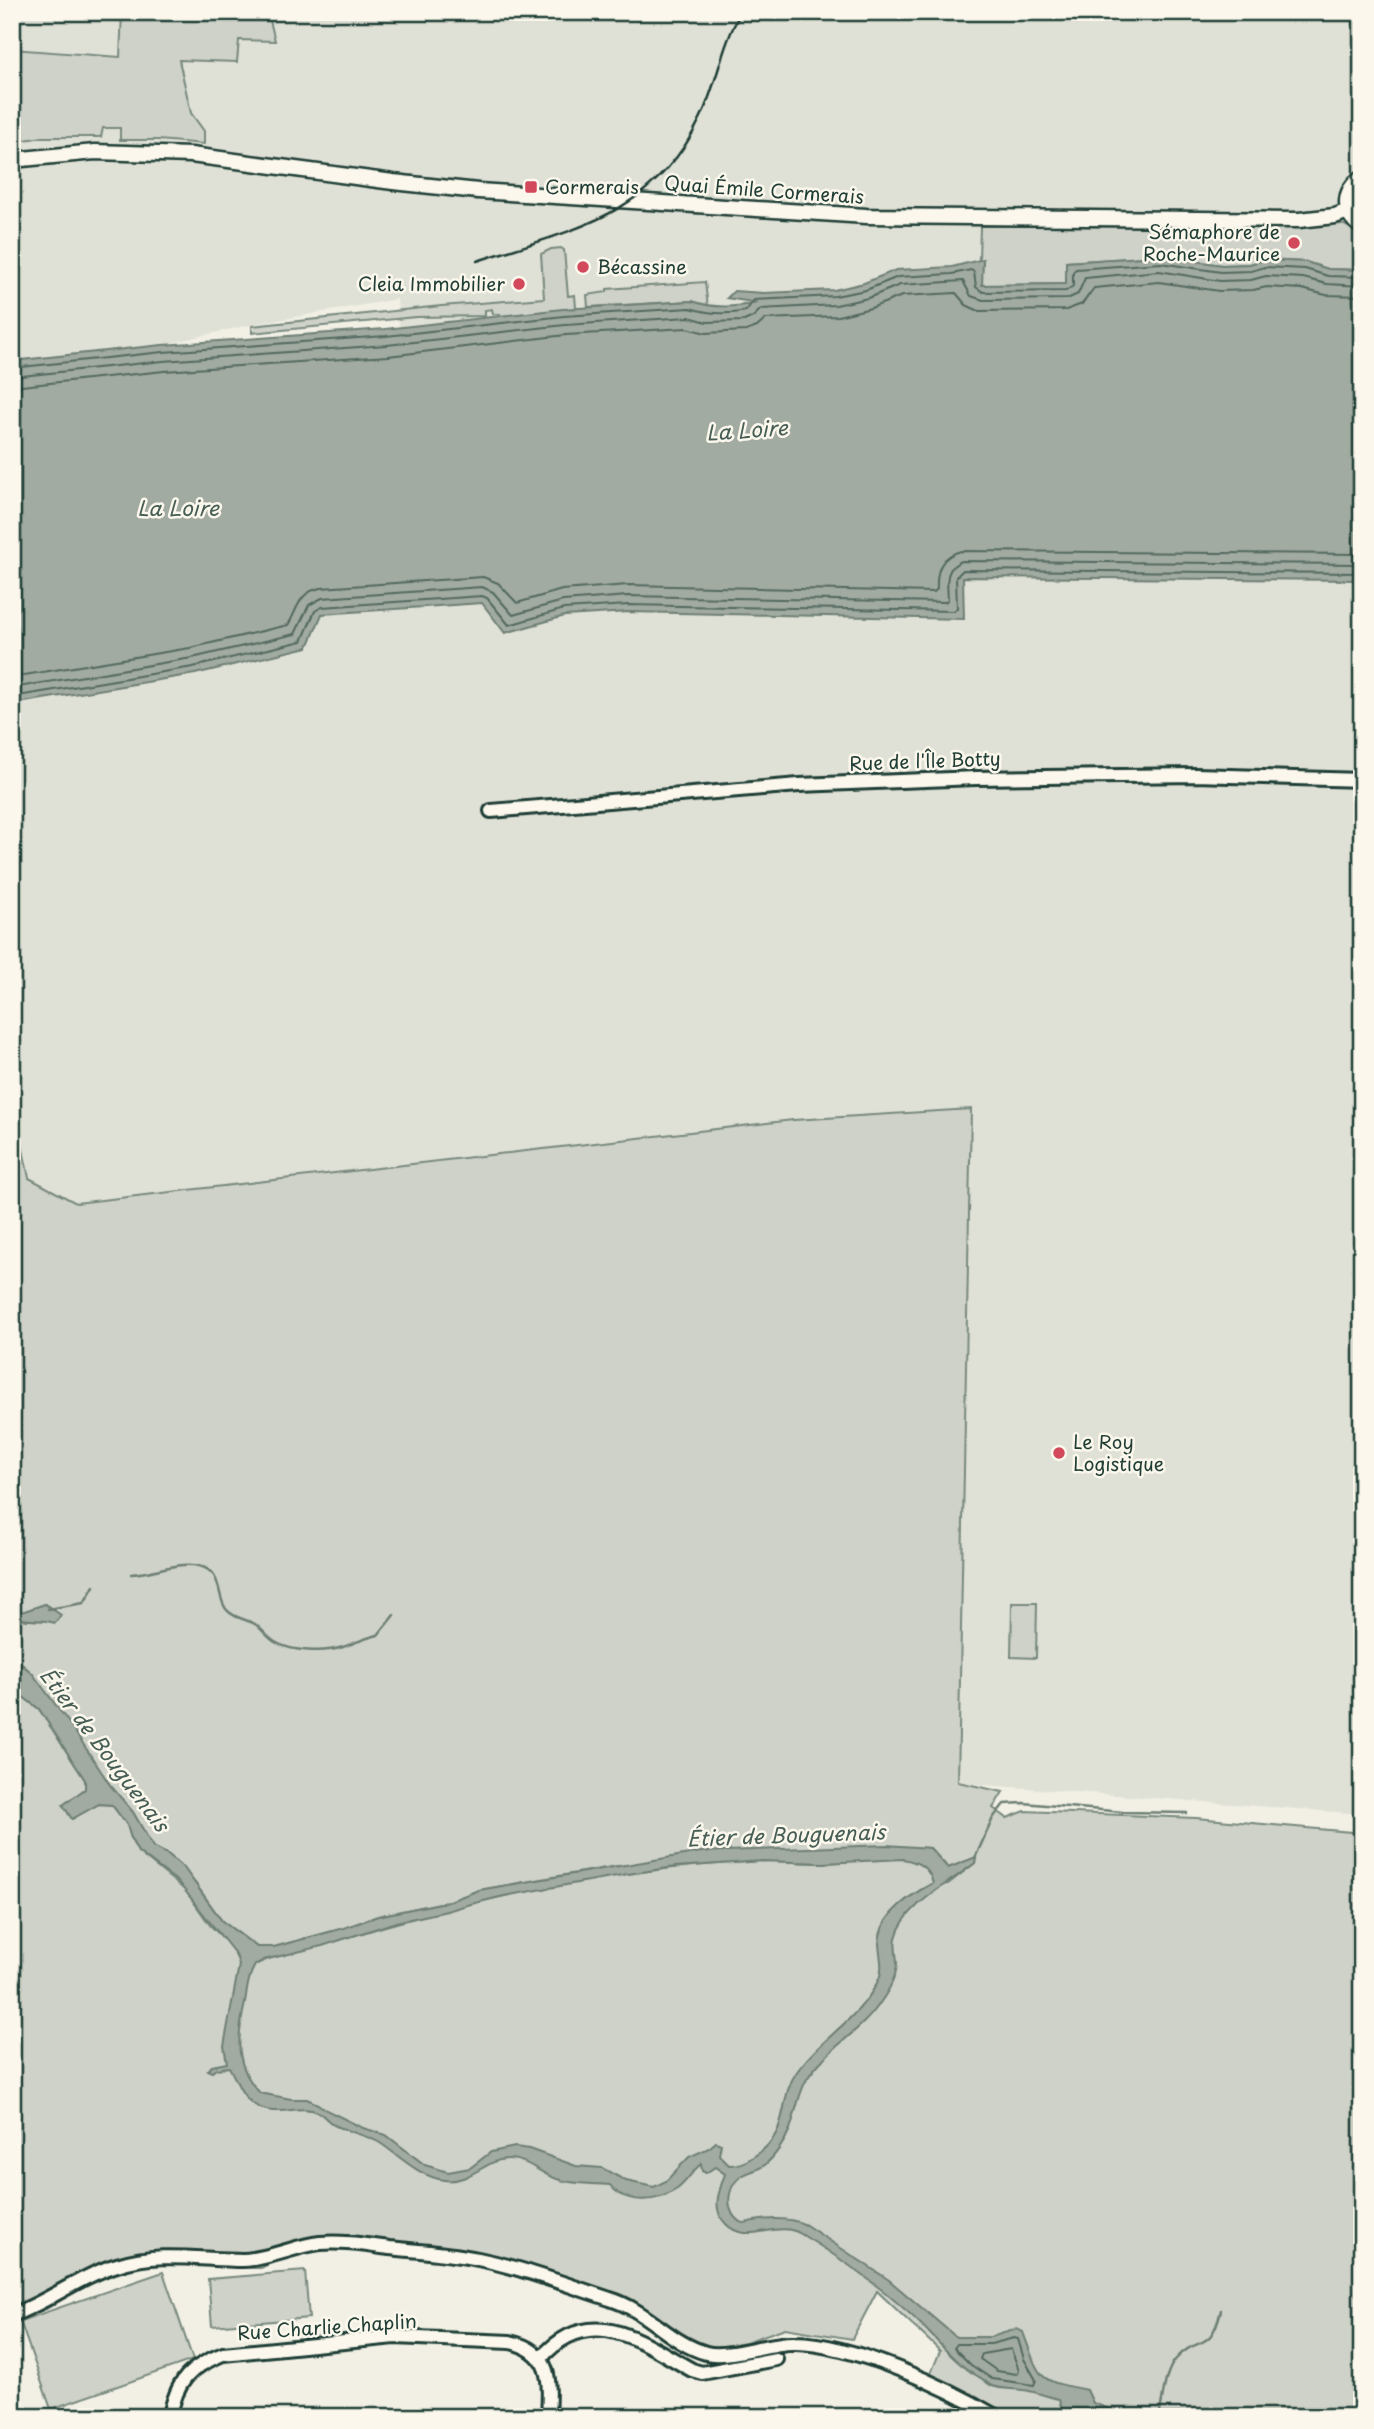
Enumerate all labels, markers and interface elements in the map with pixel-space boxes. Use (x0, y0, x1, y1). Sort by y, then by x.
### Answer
street label: Quai Émile Cormerais (663, 168, 865, 210)
place label: Cormerais (545, 172, 639, 200)
marker: Cormerais (523, 179, 539, 195)
place label: Sémaphore de Roche-Maurice (1143, 217, 1280, 267)
marker: Sémaphore de Roche-Maurice (1286, 235, 1302, 251)
place label: Bécassine (597, 252, 687, 280)
marker: Bécassine (575, 259, 591, 275)
place label: Cleia Immobilier (358, 269, 505, 297)
marker: Cleia Immobilier (511, 276, 527, 292)
water label: La Loire (705, 410, 791, 448)
water label: La Loire (137, 491, 221, 523)
street label: Rue de l'Île Botty (849, 743, 1001, 777)
place label: Le Roy Logistique (1073, 1427, 1164, 1477)
marker: Le Roy Logistique (1051, 1445, 1067, 1461)
water label: Étier de Bouguenais (33, 1660, 179, 1840)
water label: Étier de Bouguenais (686, 1814, 888, 1853)
street label: Rue Charlie Chaplin (236, 2306, 418, 2346)

